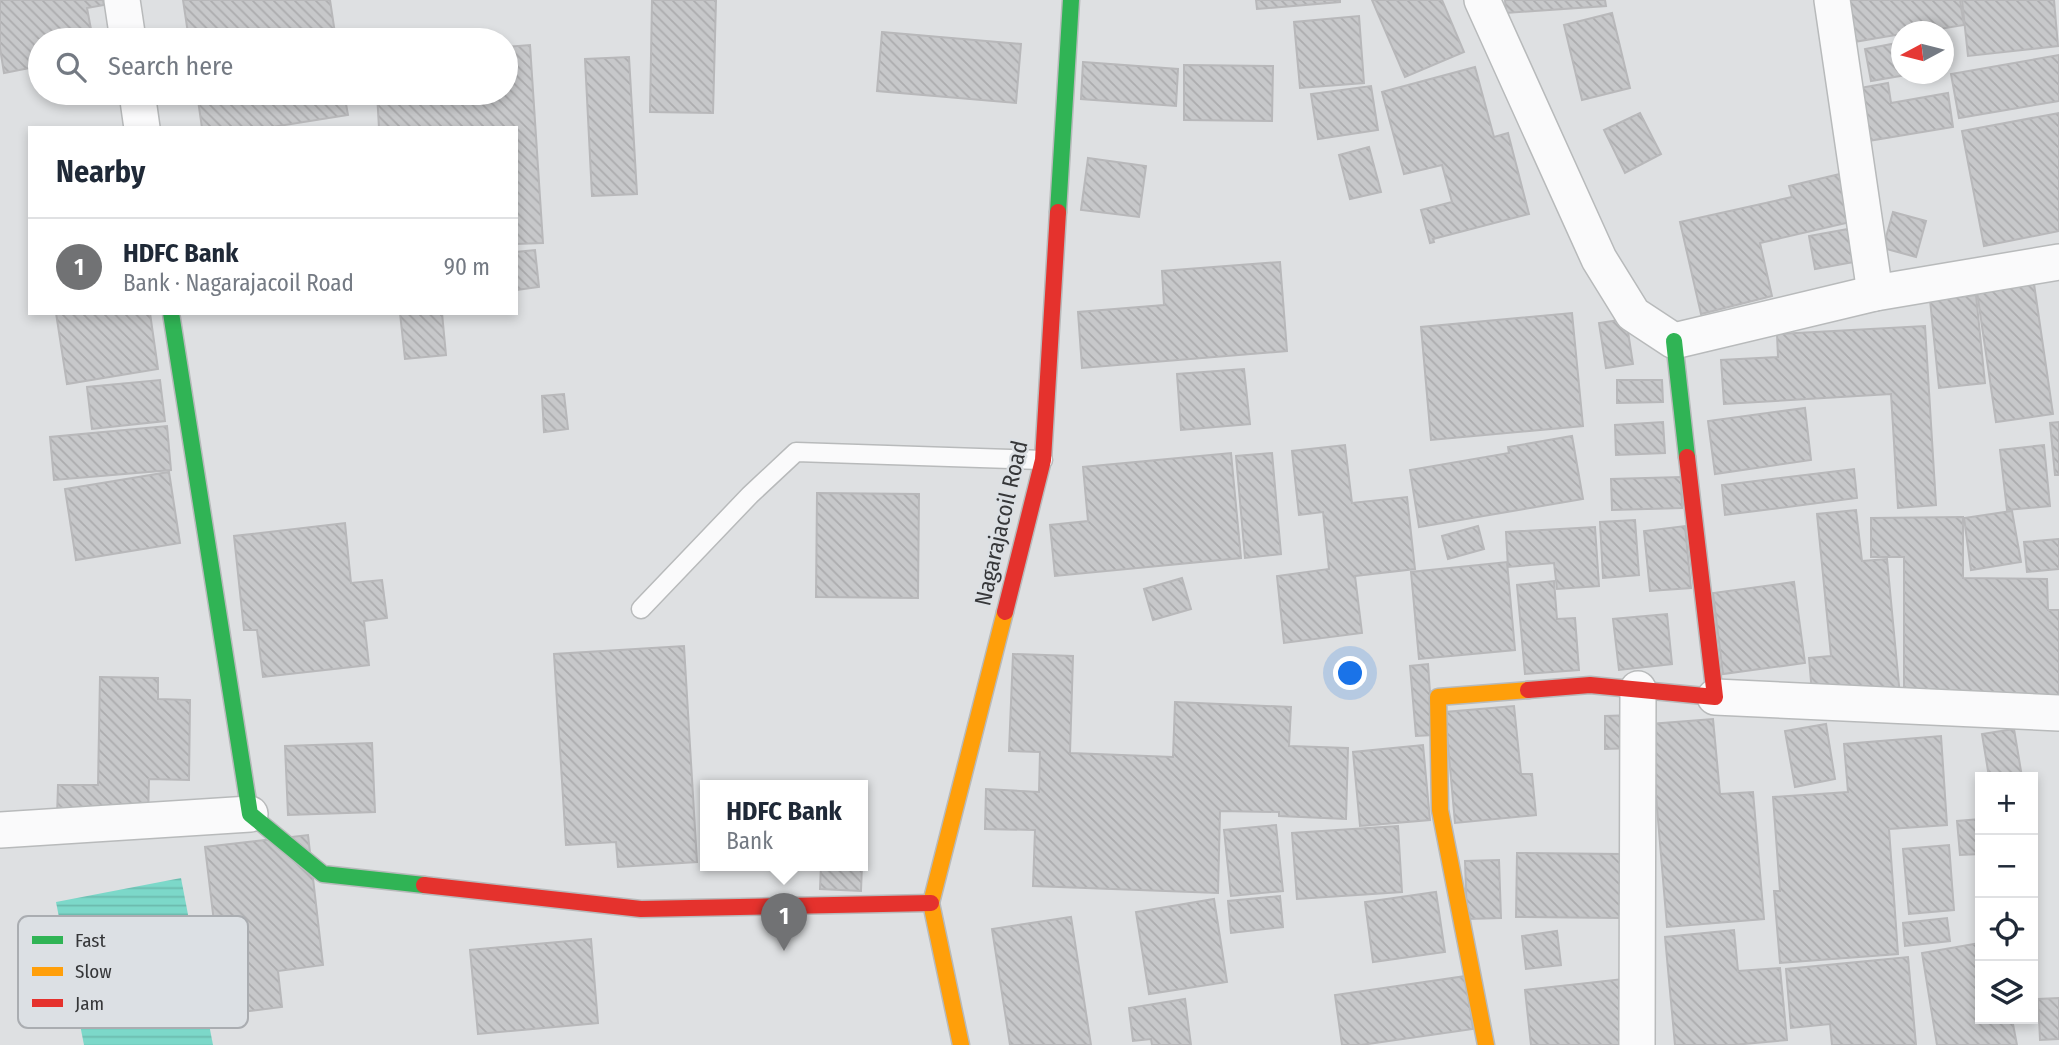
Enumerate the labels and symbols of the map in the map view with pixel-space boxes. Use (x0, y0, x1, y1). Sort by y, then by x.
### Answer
north arrow (1891, 21, 1954, 84)
street label: Nagarajacoil Road (968, 438, 1034, 608)
your location (1333, 656, 1367, 690)
pin: 1 (761, 893, 807, 951)
legend (18, 916, 248, 1028)
text: Fast (75, 929, 106, 952)
text: Slow (75, 960, 112, 983)
text: Jam (75, 992, 104, 1015)

